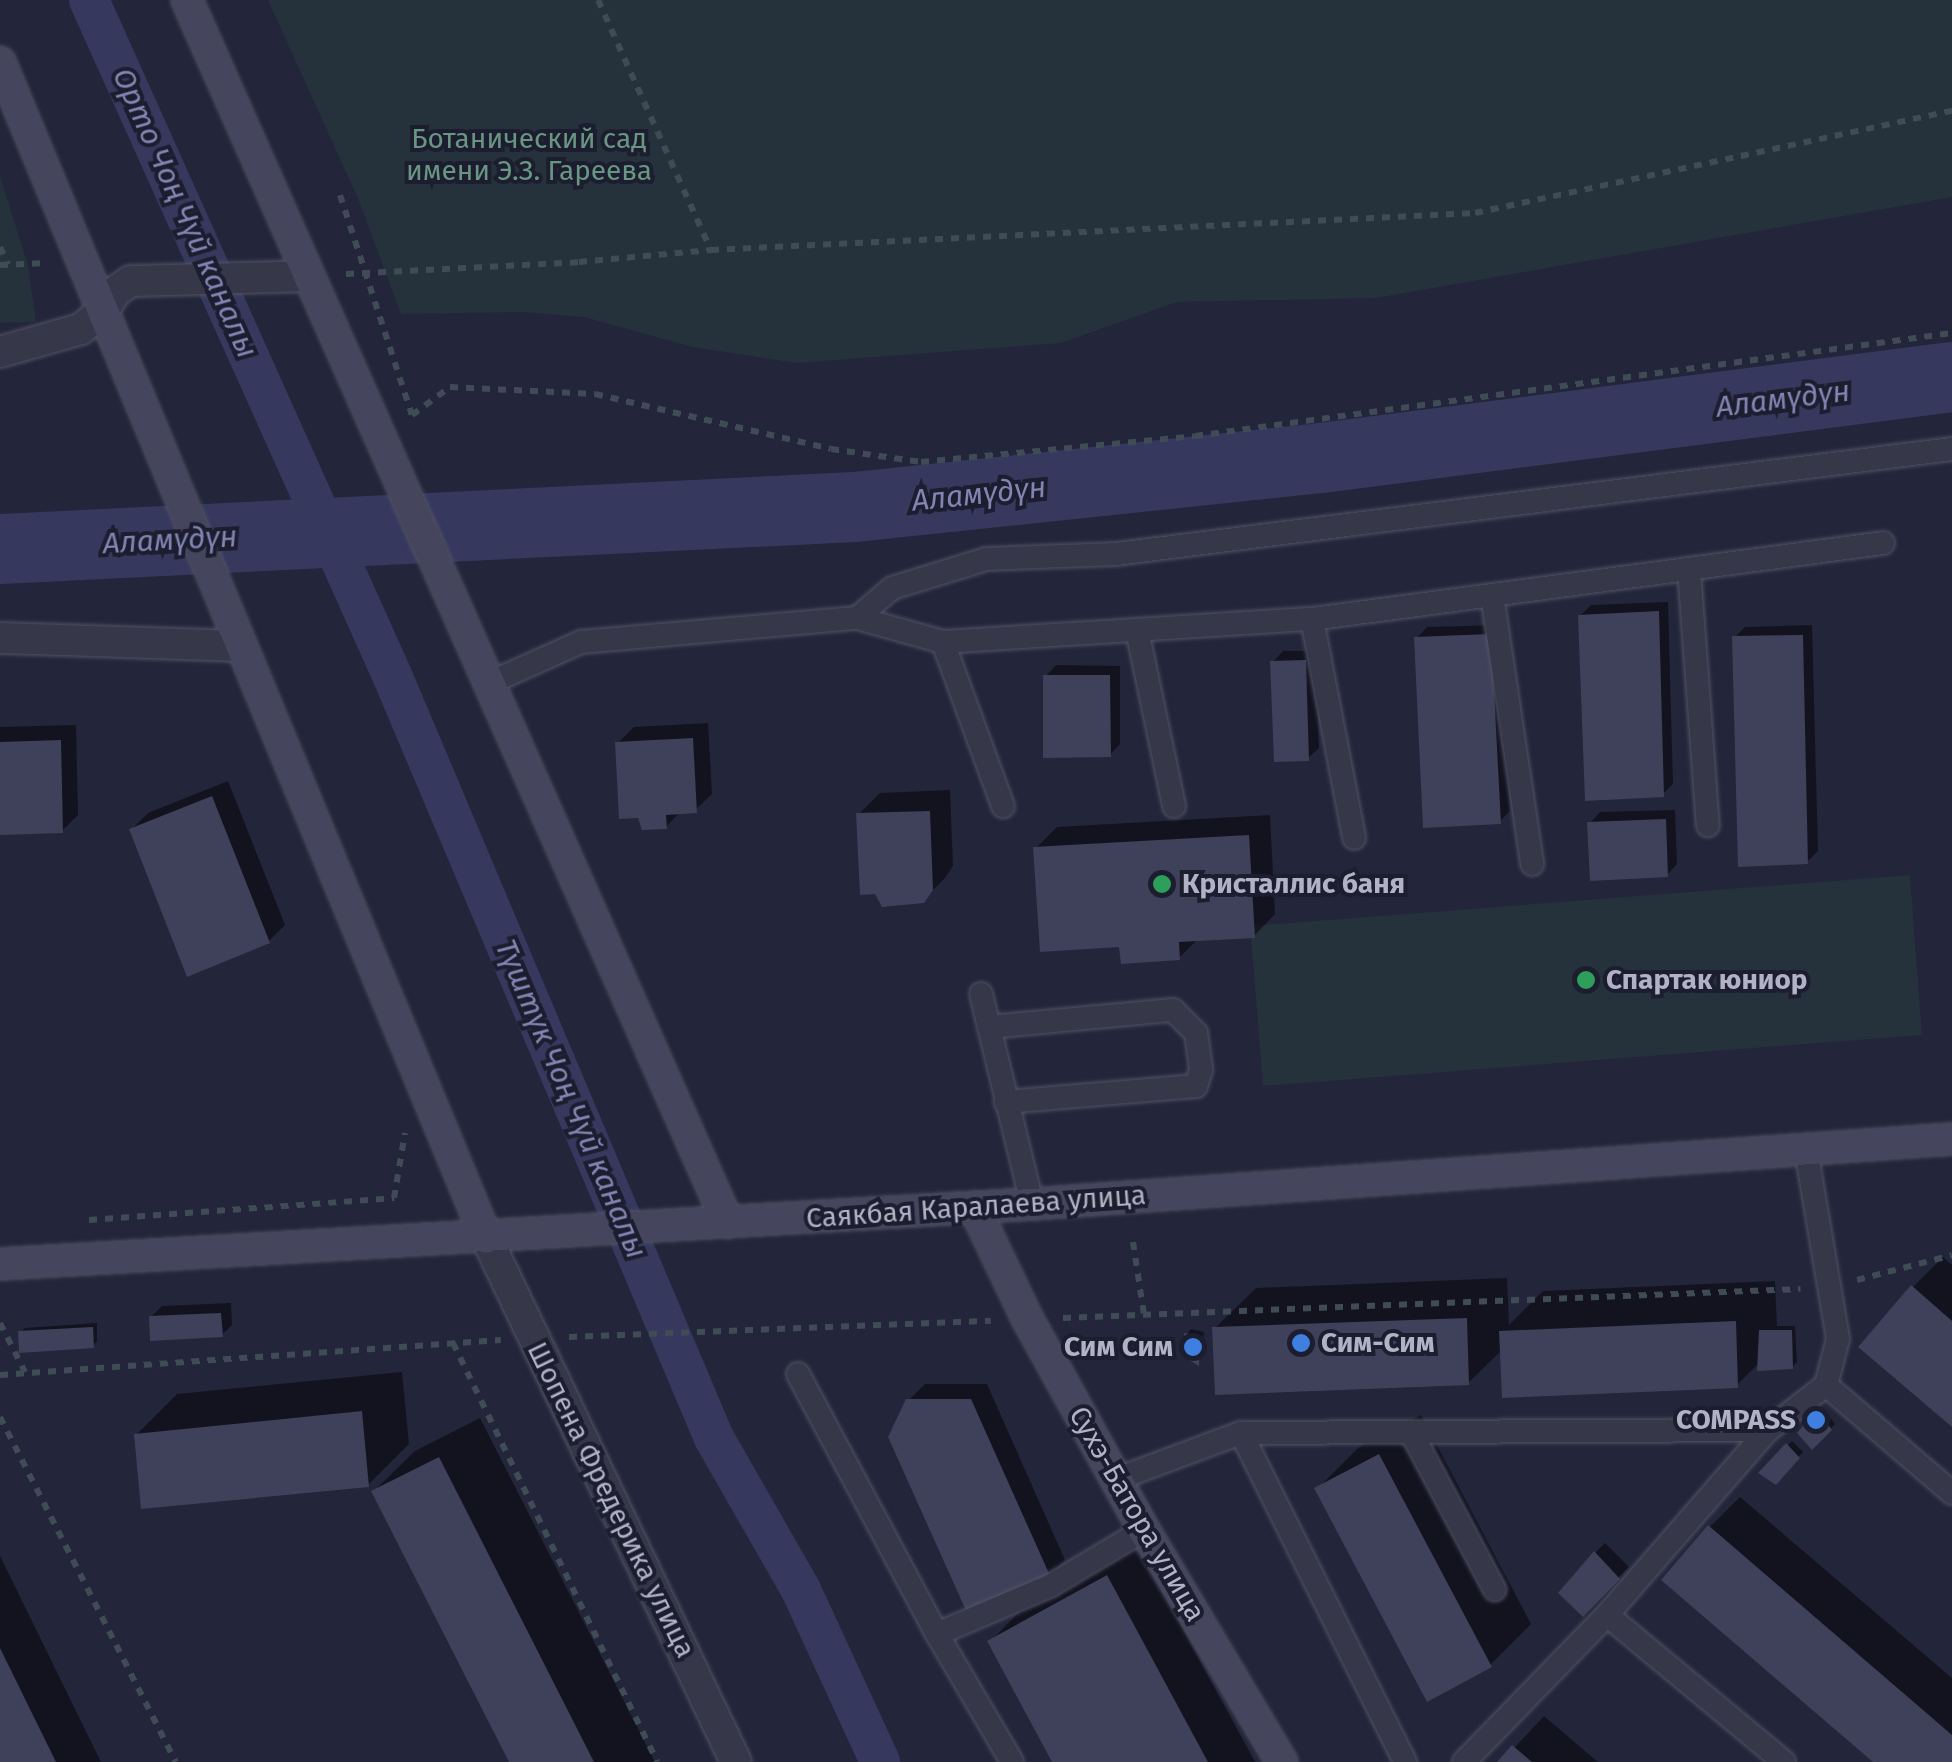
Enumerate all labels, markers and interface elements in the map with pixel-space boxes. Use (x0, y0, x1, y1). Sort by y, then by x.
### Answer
water label: Орто Чоң Чүй каналы (105, 62, 265, 364)
park label: Ботанический сад имени Э.З. Гареева (406, 122, 652, 188)
water label: Аламүдүн (1714, 373, 1852, 425)
water label: Аламүдүн (910, 469, 1048, 519)
water label: Аламүдүн (102, 518, 238, 562)
place label: Кристаллис баня (1182, 867, 1405, 901)
marker: Кристаллис баня (1151, 873, 1173, 895)
water label: Түштүк Чоң Чүй каналы (487, 934, 655, 1264)
place label: Спартак юниор (1606, 963, 1807, 997)
marker: Спартак юниор (1575, 969, 1597, 991)
street label: Саякбая Каралаева улица (805, 1178, 1147, 1236)
place label: Сим-Сим (1321, 1326, 1435, 1360)
place label: Сим Сим (1064, 1330, 1173, 1364)
marker: Сим-Сим (1290, 1332, 1312, 1354)
marker: Сим Сим (1182, 1336, 1204, 1358)
street label: Шопена Фредерика улица (520, 1337, 702, 1663)
street label: Сухэ-Батора улица (1062, 1401, 1212, 1627)
place label: COMPASS (1676, 1403, 1796, 1437)
marker: COMPASS (1805, 1409, 1827, 1431)

